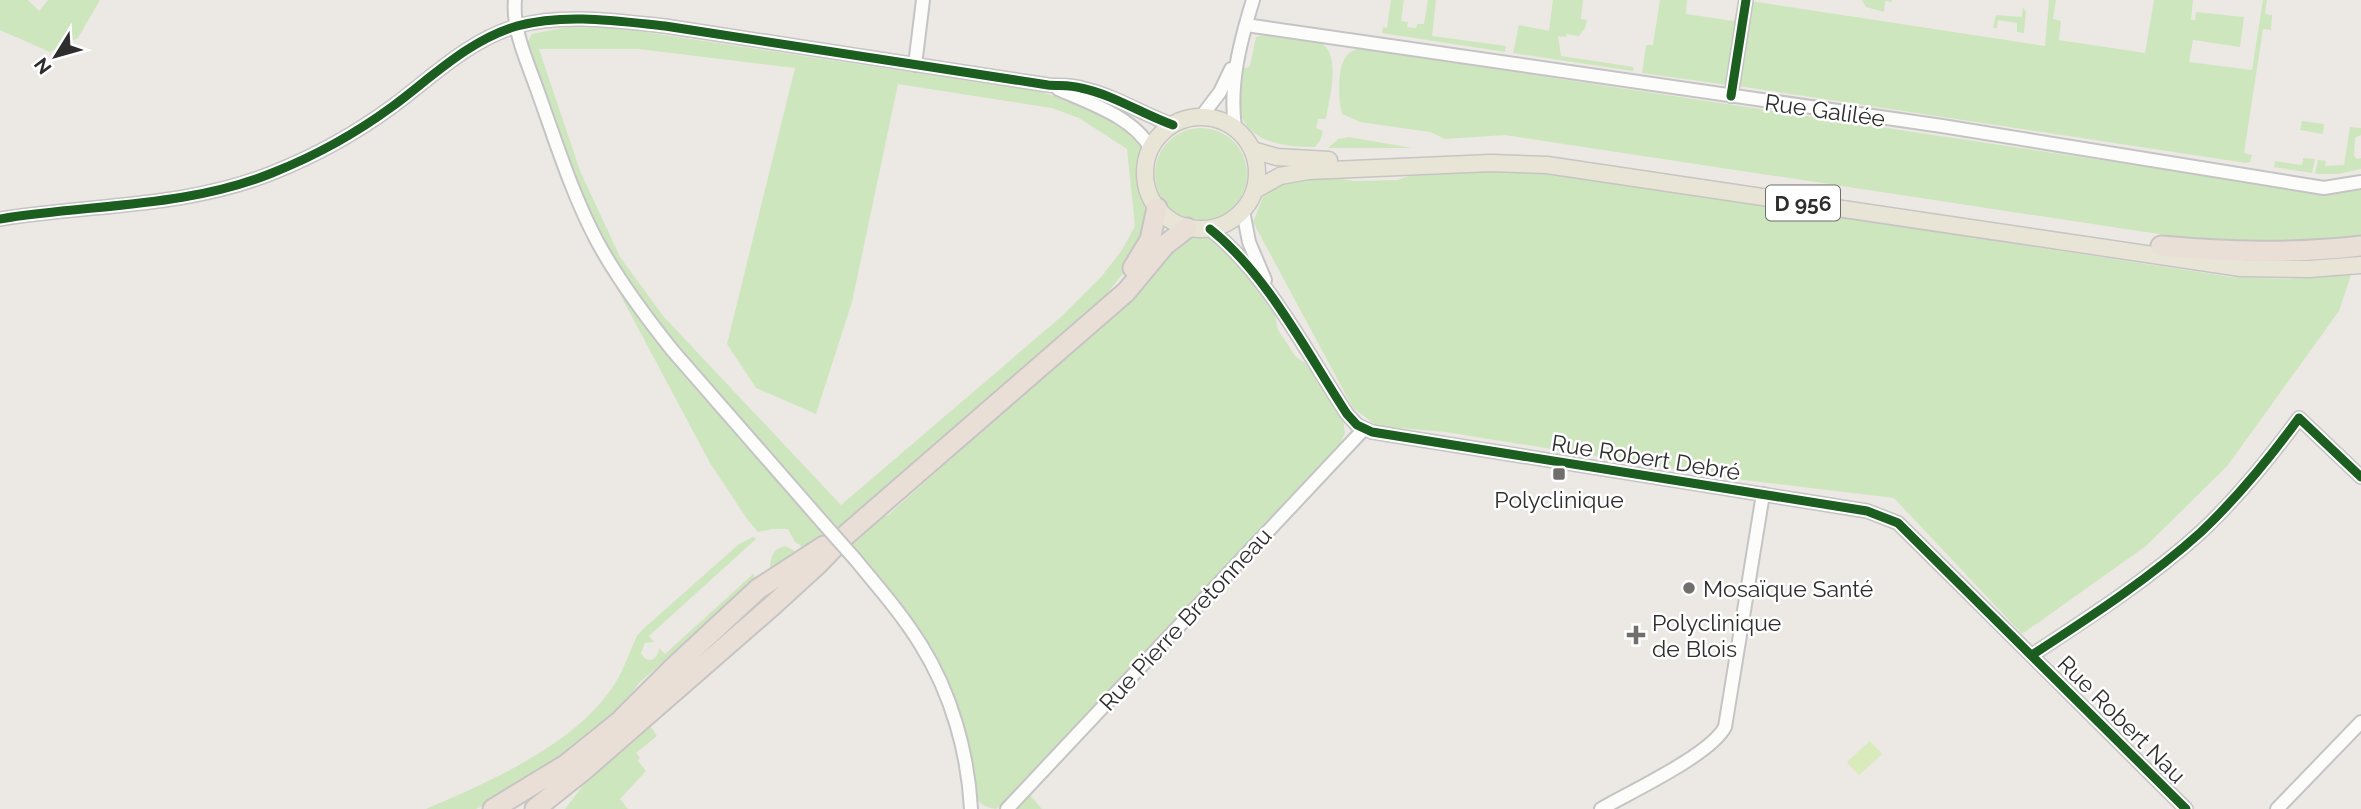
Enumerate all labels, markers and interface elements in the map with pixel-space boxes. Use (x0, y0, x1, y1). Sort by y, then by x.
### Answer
north arrow (21, 21, 91, 91)
text: N (29, 54, 56, 79)
street label: Rue Galilée (1763, 88, 1887, 132)
road number: D 956 (1766, 186, 1840, 220)
street label: Rue Robert Debré (1550, 429, 1742, 485)
marker: Polyclinique (1551, 466, 1567, 482)
place label: Polyclinique (1494, 486, 1624, 513)
street label: Rue Pierre Bretonneau (1093, 522, 1277, 716)
place label: Mosaïque Santé (1703, 575, 1873, 602)
marker: Mosaïque Santé (1681, 580, 1697, 596)
place label: Polyclinique de Blois (1652, 609, 1781, 662)
marker: Polyclinique de Blois (1626, 625, 1646, 645)
street label: Rue Robert Nau (2053, 650, 2191, 788)

